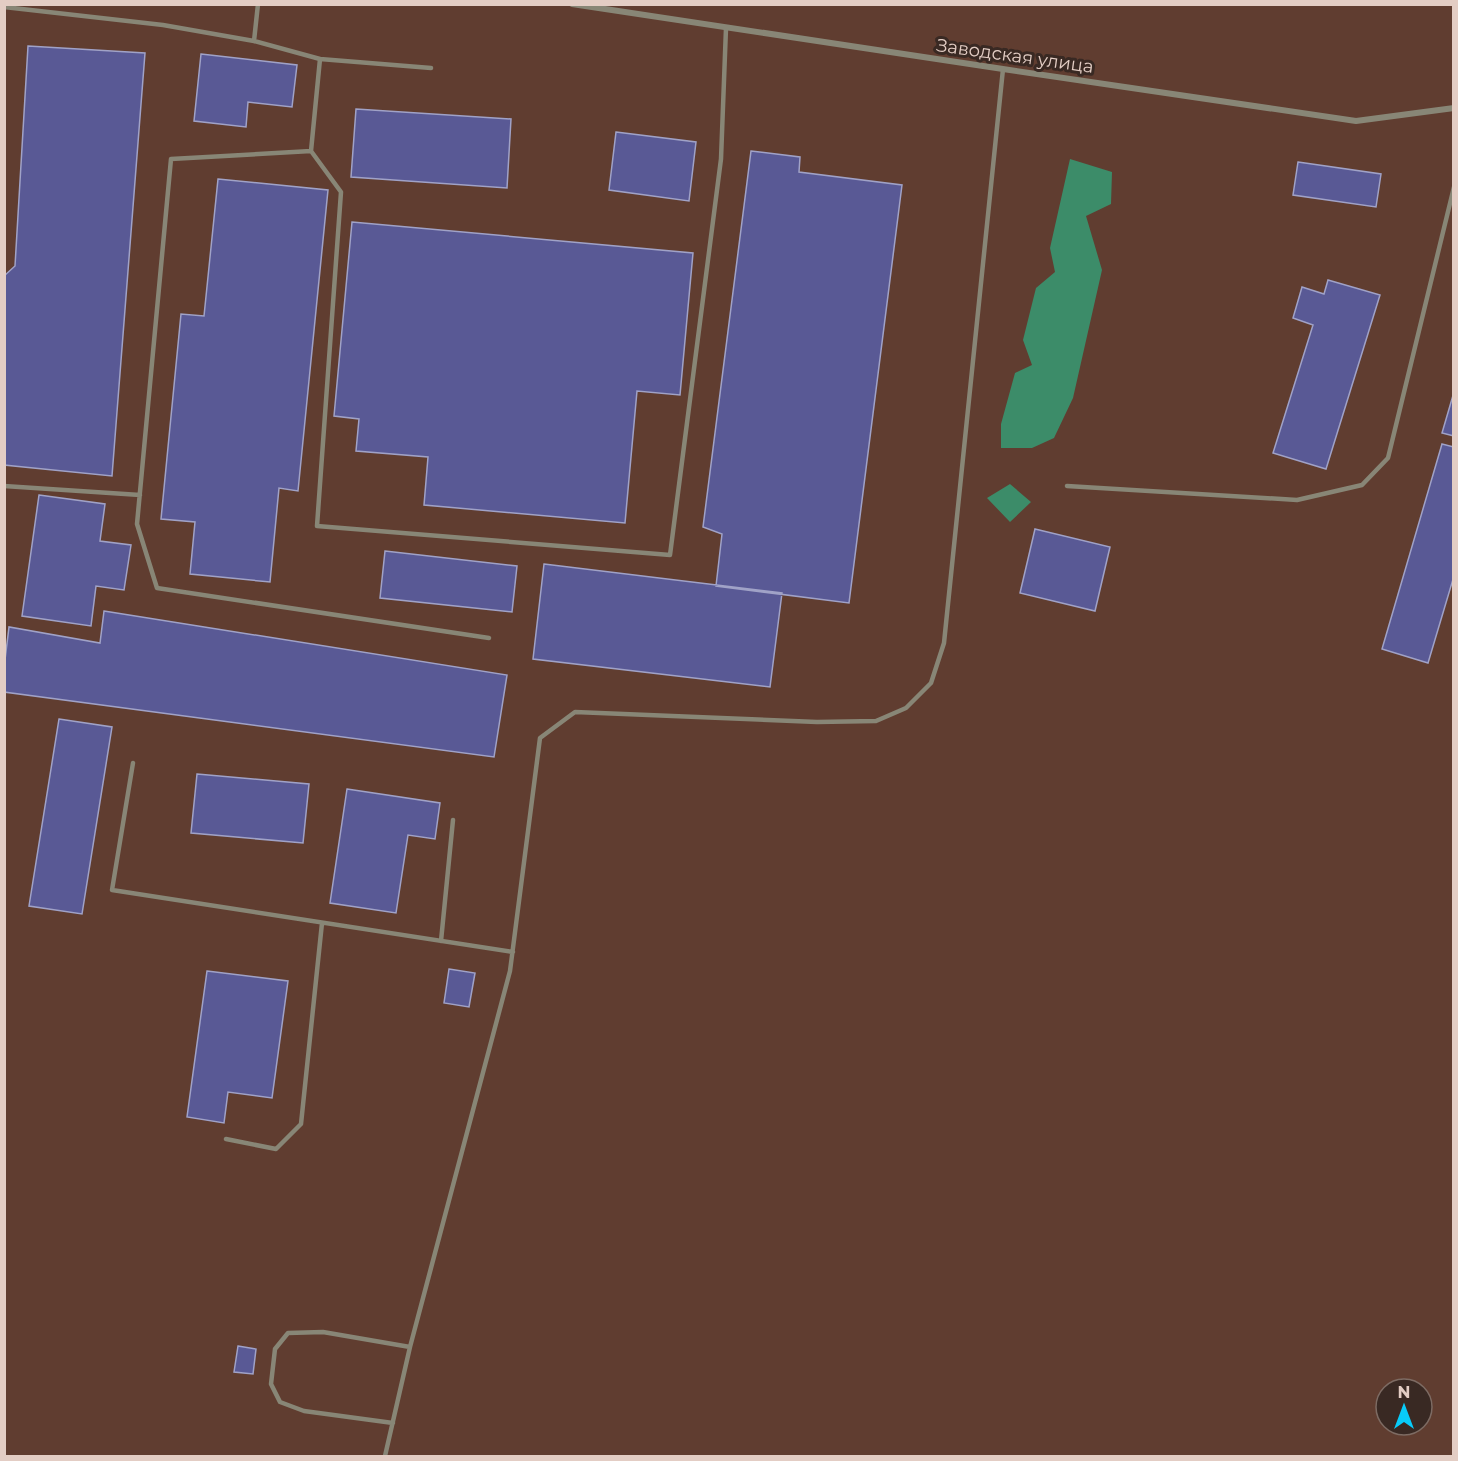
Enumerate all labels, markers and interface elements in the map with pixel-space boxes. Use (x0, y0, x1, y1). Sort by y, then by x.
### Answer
street label: Заводская улица (935, 34, 1095, 78)
north arrow (1374, 1377, 1434, 1437)
text: N (1398, 1383, 1410, 1402)

